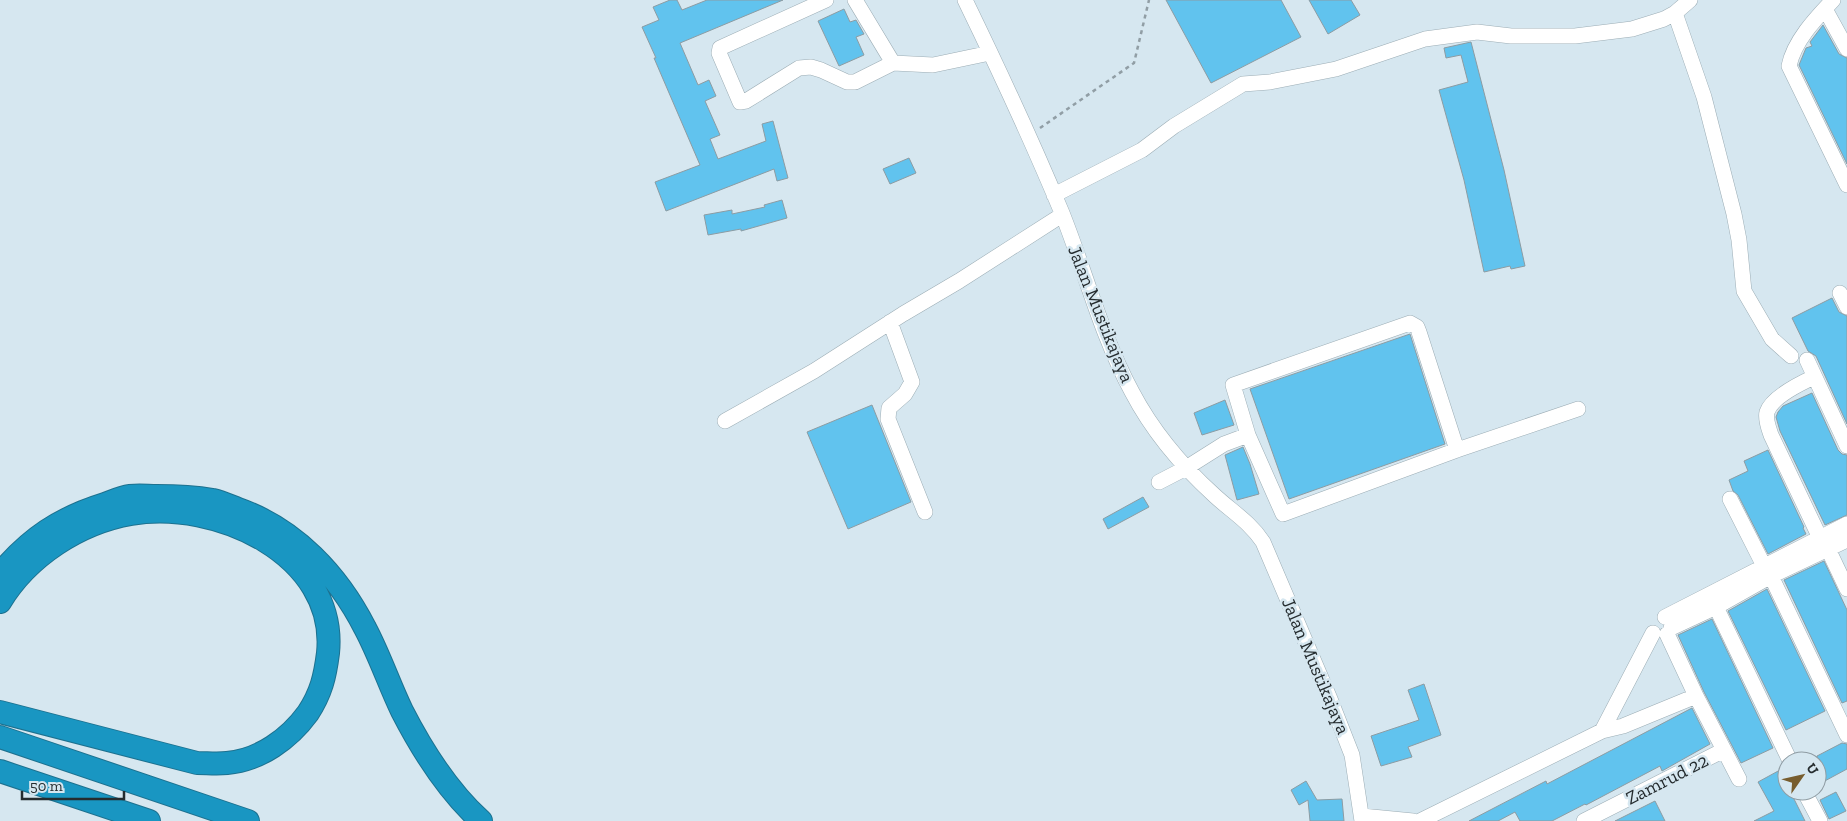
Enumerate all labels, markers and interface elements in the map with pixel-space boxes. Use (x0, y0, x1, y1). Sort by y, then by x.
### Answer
street label: Jalan Mustikajaya (1063, 242, 1139, 386)
street label: Jalan Mustikajaya (1277, 594, 1355, 738)
street label: Zamrud 22 (1622, 748, 1712, 810)
north arrow (1777, 751, 1827, 801)
text: U (1802, 760, 1822, 778)
scale bar (22, 768, 125, 800)
text: 50 m (30, 777, 63, 795)

